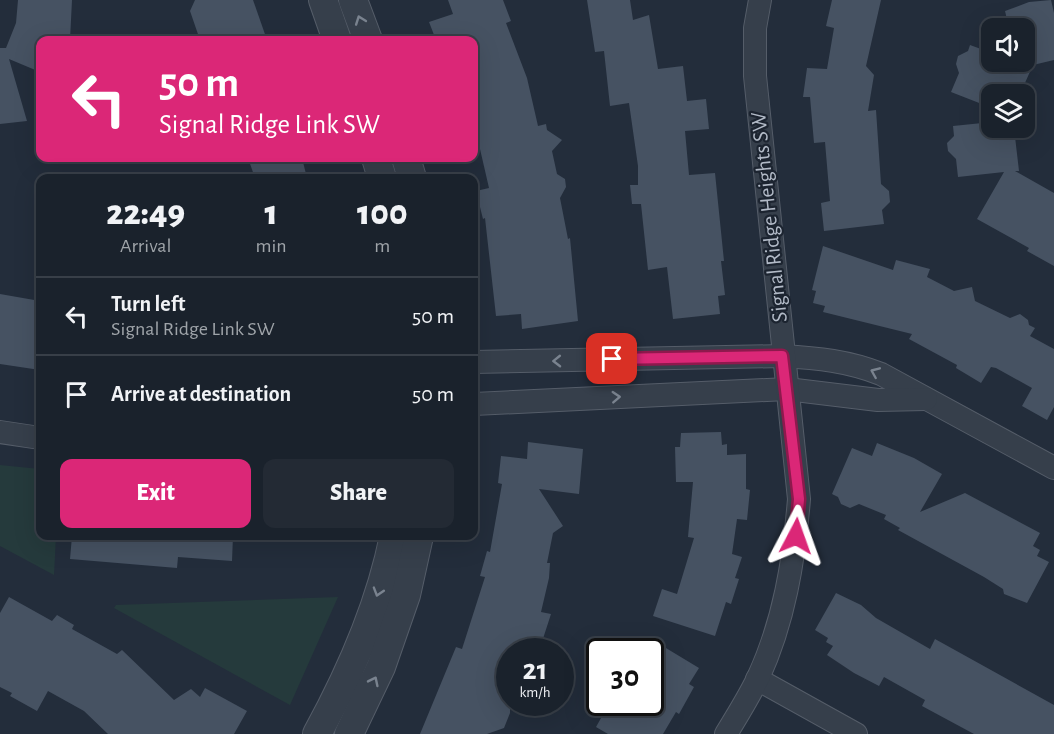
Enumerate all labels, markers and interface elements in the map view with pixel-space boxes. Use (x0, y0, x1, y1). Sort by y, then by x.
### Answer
one-way arrow (355, 15, 368, 26)
map controls (981, 18, 1035, 138)
button: sound (981, 18, 1035, 72)
icon: left (60, 60, 138, 138)
text: 50 m (159, 62, 239, 104)
button: layers (981, 84, 1035, 138)
street label: Signal Ridge Heights SW (747, 110, 791, 323)
text: Signal Ridge Link SW (159, 111, 380, 138)
text: 22:49 (106, 195, 185, 231)
text: 1 (264, 195, 278, 231)
text: 100 (357, 195, 408, 231)
text: Arrival (120, 236, 171, 256)
text: min (256, 236, 287, 256)
text: m (374, 236, 390, 256)
text: Turn left (111, 293, 185, 315)
icon: left (60, 300, 93, 333)
text: 50 m (412, 305, 454, 327)
text: Signal Ridge Link SW (111, 319, 275, 339)
pin (586, 333, 637, 384)
icon: arrive (595, 342, 628, 375)
one-way arrow (552, 354, 561, 367)
one-way arrow (871, 367, 882, 379)
icon: arrive (60, 378, 93, 411)
text: Arrive at destination (111, 383, 291, 405)
text: 50 m (412, 383, 454, 405)
one-way arrow (612, 390, 621, 403)
button: Exit (60, 459, 251, 528)
button: Share (263, 459, 454, 528)
position arrow (764, 504, 828, 568)
one-way arrow (373, 586, 385, 597)
speed limit sign: 30 (586, 638, 664, 716)
text: 21 (523, 655, 547, 685)
one-way arrow (367, 677, 379, 688)
text: km/h (520, 685, 550, 700)

